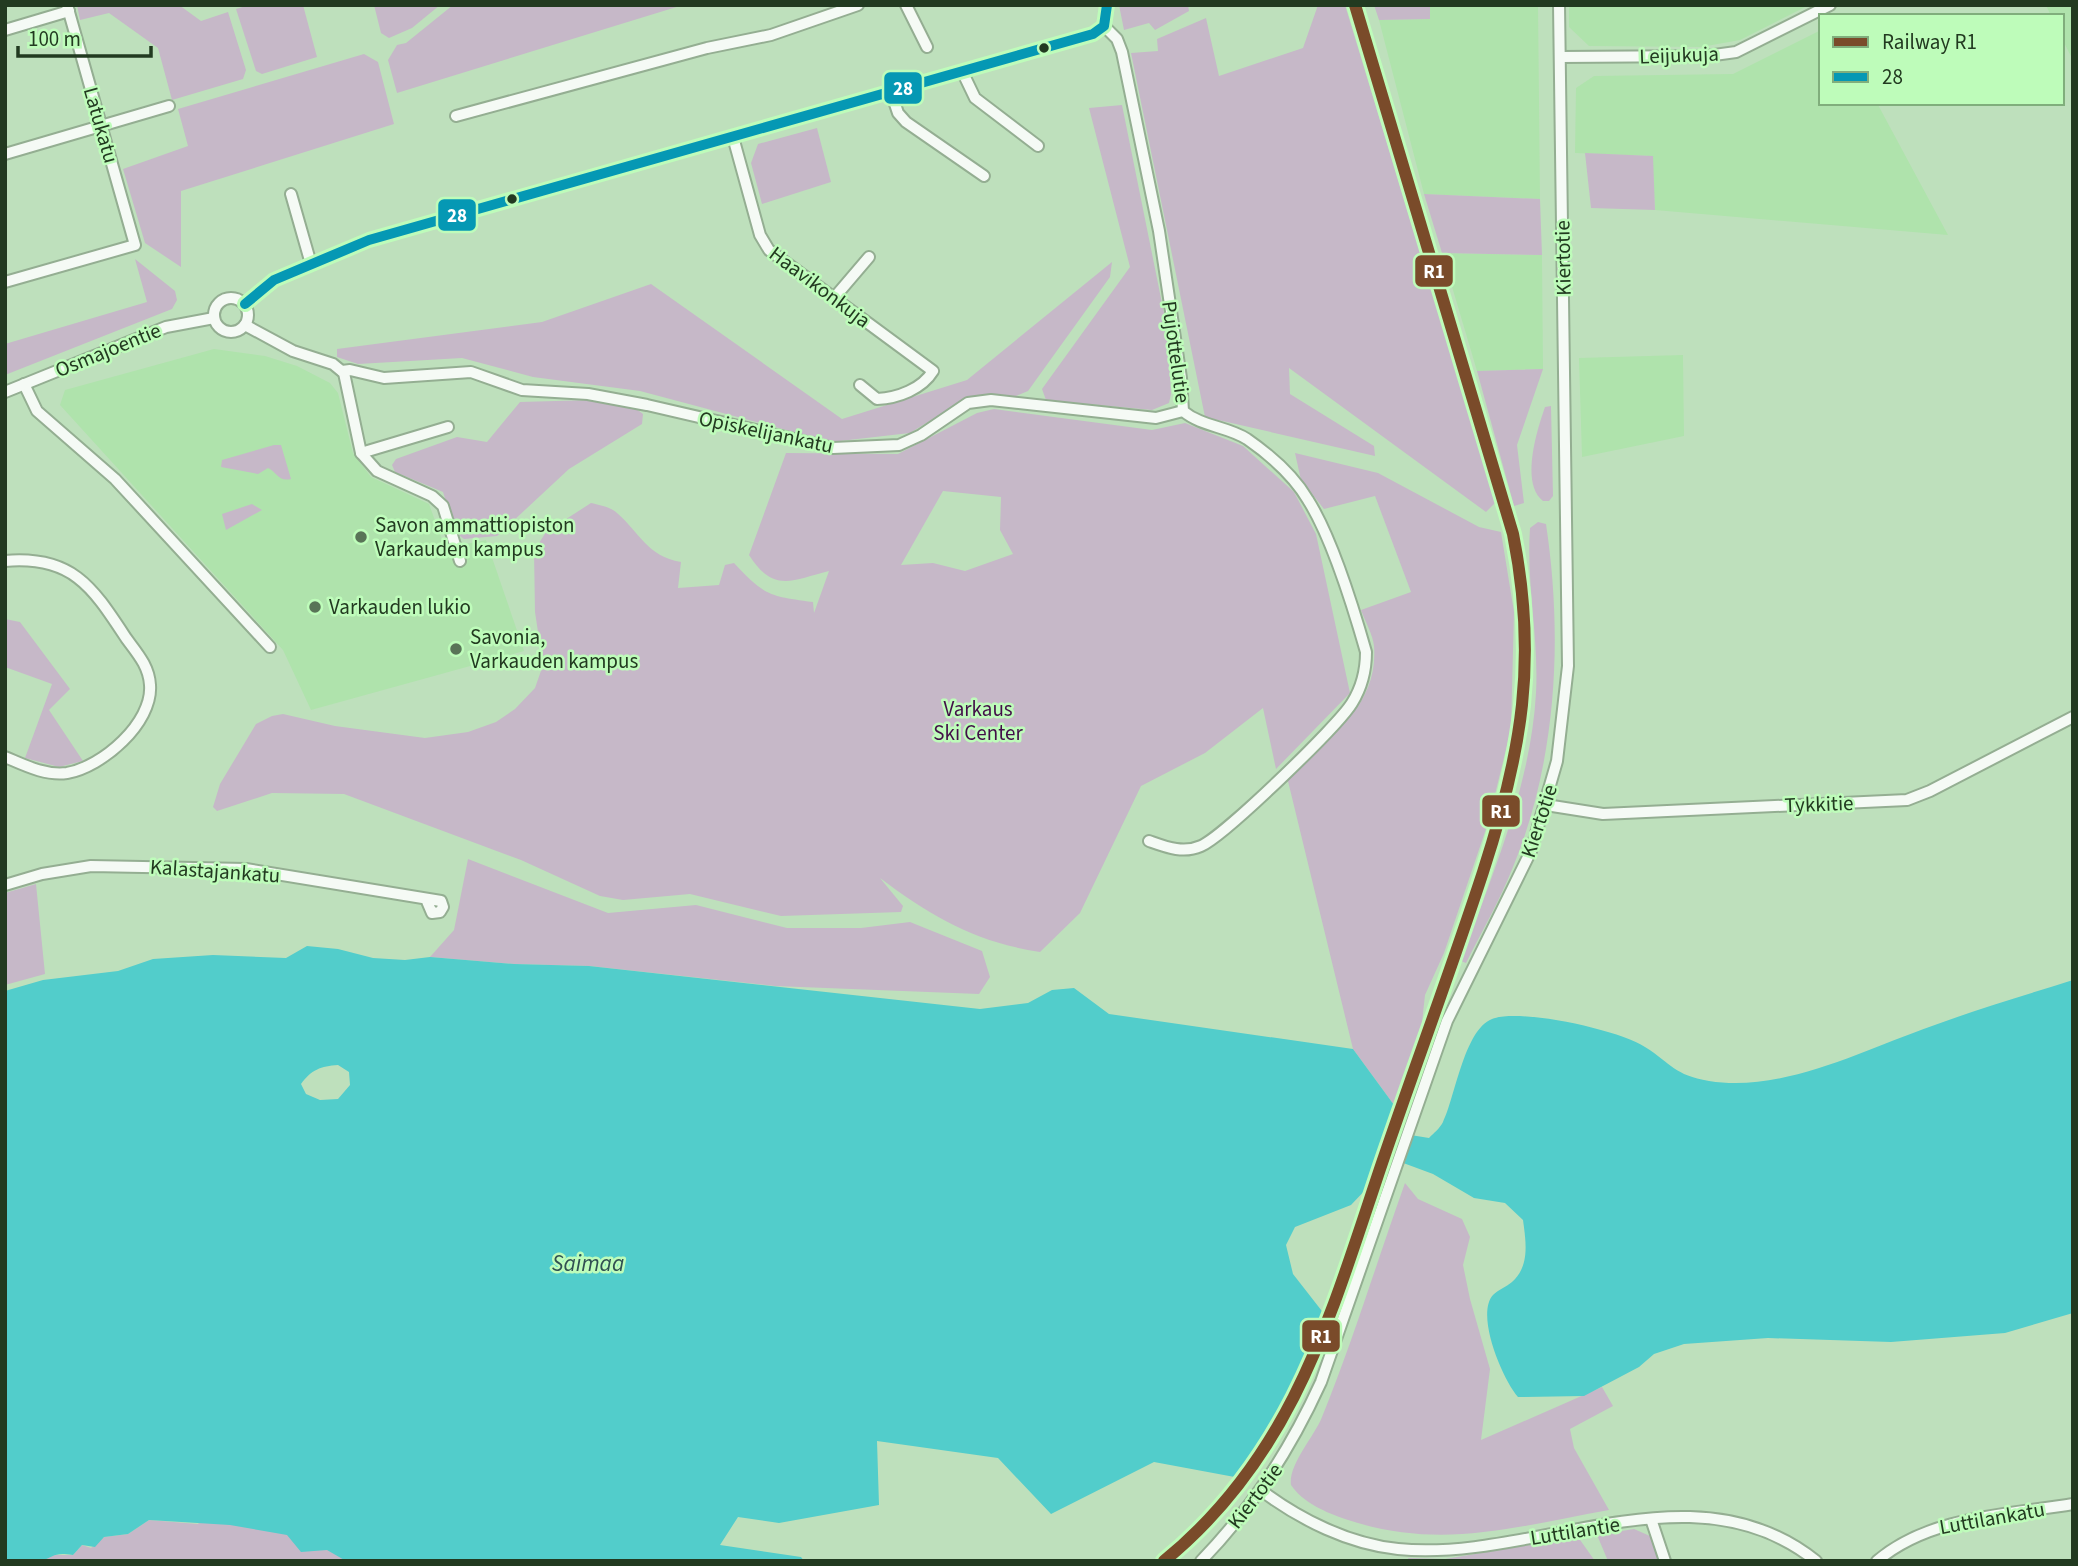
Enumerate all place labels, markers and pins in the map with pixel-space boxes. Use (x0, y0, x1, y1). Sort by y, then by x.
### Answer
unlabelled marker (1037, 41, 1051, 55)
unlabelled marker (505, 192, 519, 206)
place label: Savon ammattiopiston Varkauden kampus (375, 510, 575, 564)
marker: Savon ammattiopiston Varkauden kampus (353, 529, 369, 545)
place label: Varkauden lukio (329, 592, 471, 622)
marker: Varkauden lukio (307, 599, 323, 615)
place label: Savonia, Varkauden kampus (470, 622, 638, 676)
marker: Savonia, Varkauden kampus (448, 641, 464, 657)

